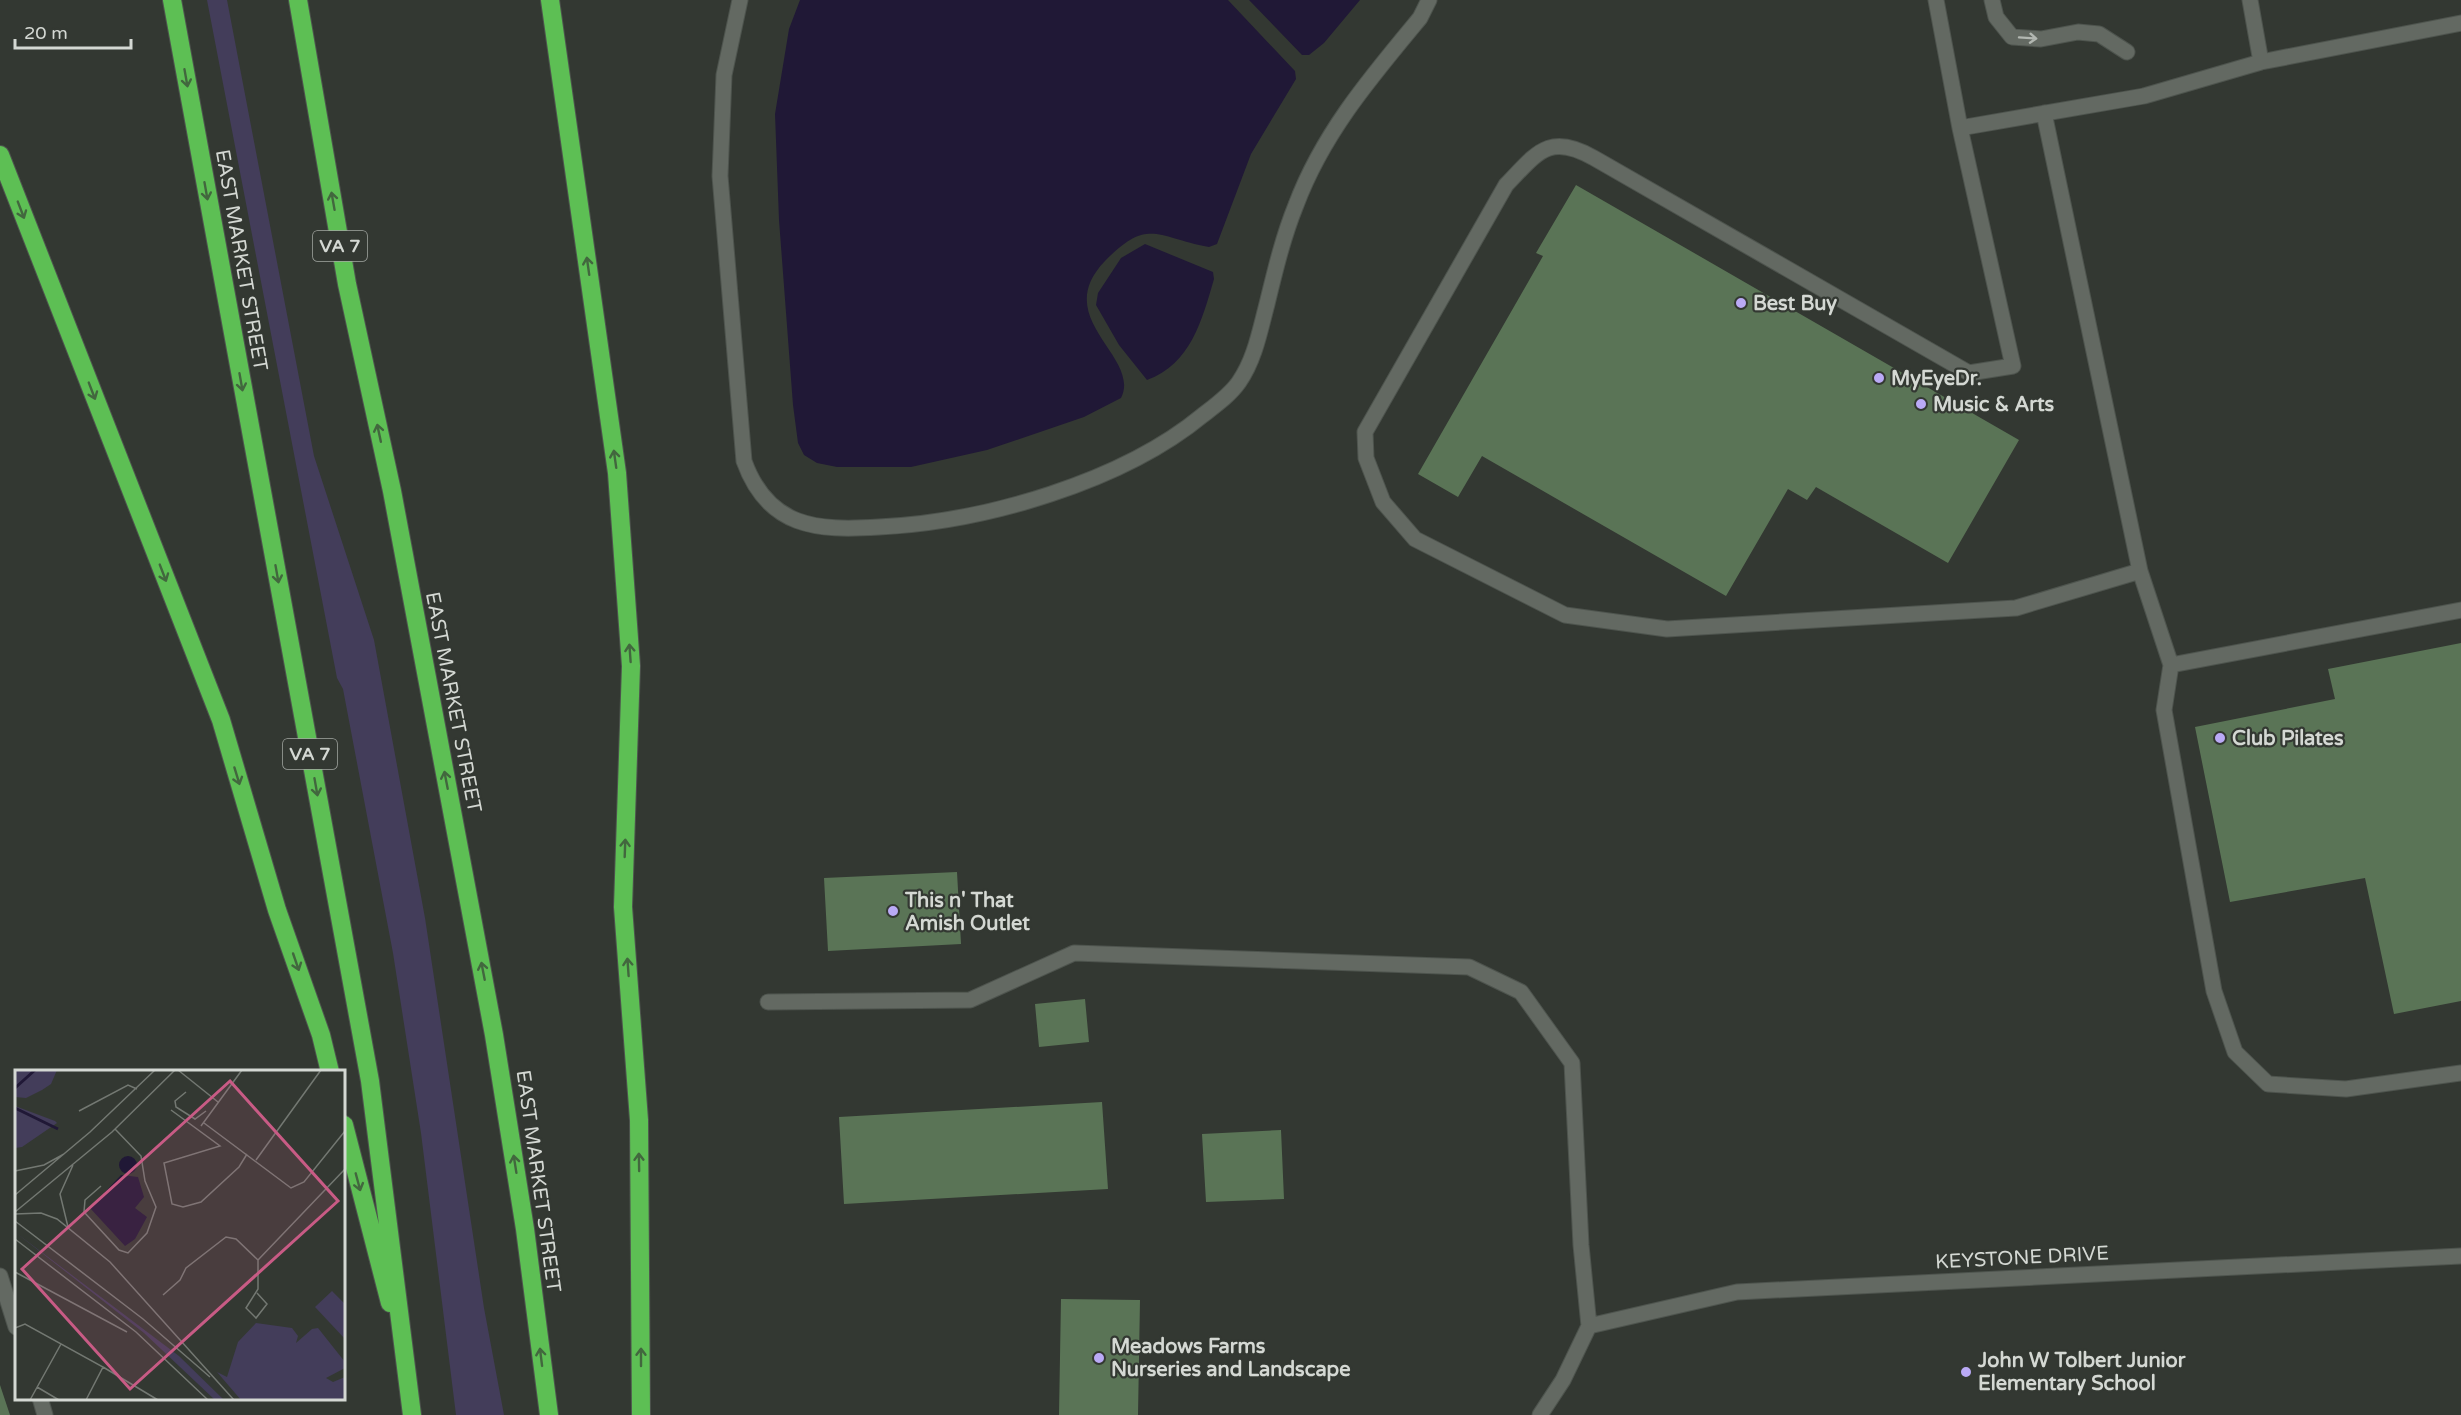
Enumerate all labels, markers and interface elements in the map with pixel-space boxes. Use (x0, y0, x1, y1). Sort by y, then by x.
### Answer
scale bar (15, 12, 130, 50)
text: 20 m (24, 22, 68, 44)
one-way arrow (2017, 33, 2037, 44)
one-way arrow (181, 68, 192, 88)
street label: EAST MARKET STREET (210, 148, 272, 373)
one-way arrow (201, 180, 212, 200)
one-way arrow (327, 192, 338, 211)
one-way arrow (16, 200, 27, 218)
road number: VA 7 (313, 231, 367, 261)
one-way arrow (582, 257, 593, 276)
place label: Best Buy (1753, 292, 1837, 316)
marker: Best Buy (1734, 296, 1748, 310)
place label: MyEyeDr. (1891, 367, 1982, 391)
marker: MyEyeDr. (1872, 371, 1886, 385)
one-way arrow (236, 372, 247, 392)
one-way arrow (87, 381, 98, 400)
place label: Music & Arts (1933, 393, 2055, 417)
marker: Music & Arts (1914, 397, 1928, 411)
one-way arrow (373, 424, 384, 444)
one-way arrow (609, 450, 620, 469)
one-way arrow (158, 563, 169, 581)
one-way arrow (272, 564, 283, 584)
street label: EAST MARKET STREET (420, 590, 486, 815)
one-way arrow (624, 644, 635, 664)
place label: Club Pilates (2232, 727, 2344, 751)
marker: Club Pilates (2213, 731, 2227, 745)
road number: VA 7 (283, 739, 337, 769)
one-way arrow (232, 766, 243, 785)
one-way arrow (440, 771, 451, 790)
one-way arrow (311, 776, 322, 796)
one-way arrow (619, 839, 631, 859)
place label: This n' That Amish Outlet (904, 889, 1030, 936)
marker: This n' That Amish Outlet (886, 904, 900, 918)
one-way arrow (291, 952, 302, 971)
one-way arrow (622, 957, 633, 977)
one-way arrow (477, 962, 488, 982)
street label: EAST MARKET STREET (511, 1068, 566, 1294)
inset map (15, 1070, 345, 1400)
one-way arrow (634, 1152, 645, 1172)
one-way arrow (509, 1154, 520, 1174)
one-way arrow (353, 1172, 365, 1191)
street label: KEYSTONE DRIVE (1935, 1241, 2110, 1275)
place label: Meadows Farms Nurseries and Landscape (1111, 1335, 1351, 1382)
one-way arrow (636, 1347, 647, 1367)
one-way arrow (536, 1348, 547, 1367)
place label: John W Tolbert Junior Elementary School (1977, 1349, 2186, 1396)
marker: Meadows Farms Nurseries and Landscape (1092, 1351, 1106, 1365)
marker: John W Tolbert Junior Elementary School (1959, 1365, 1973, 1379)

